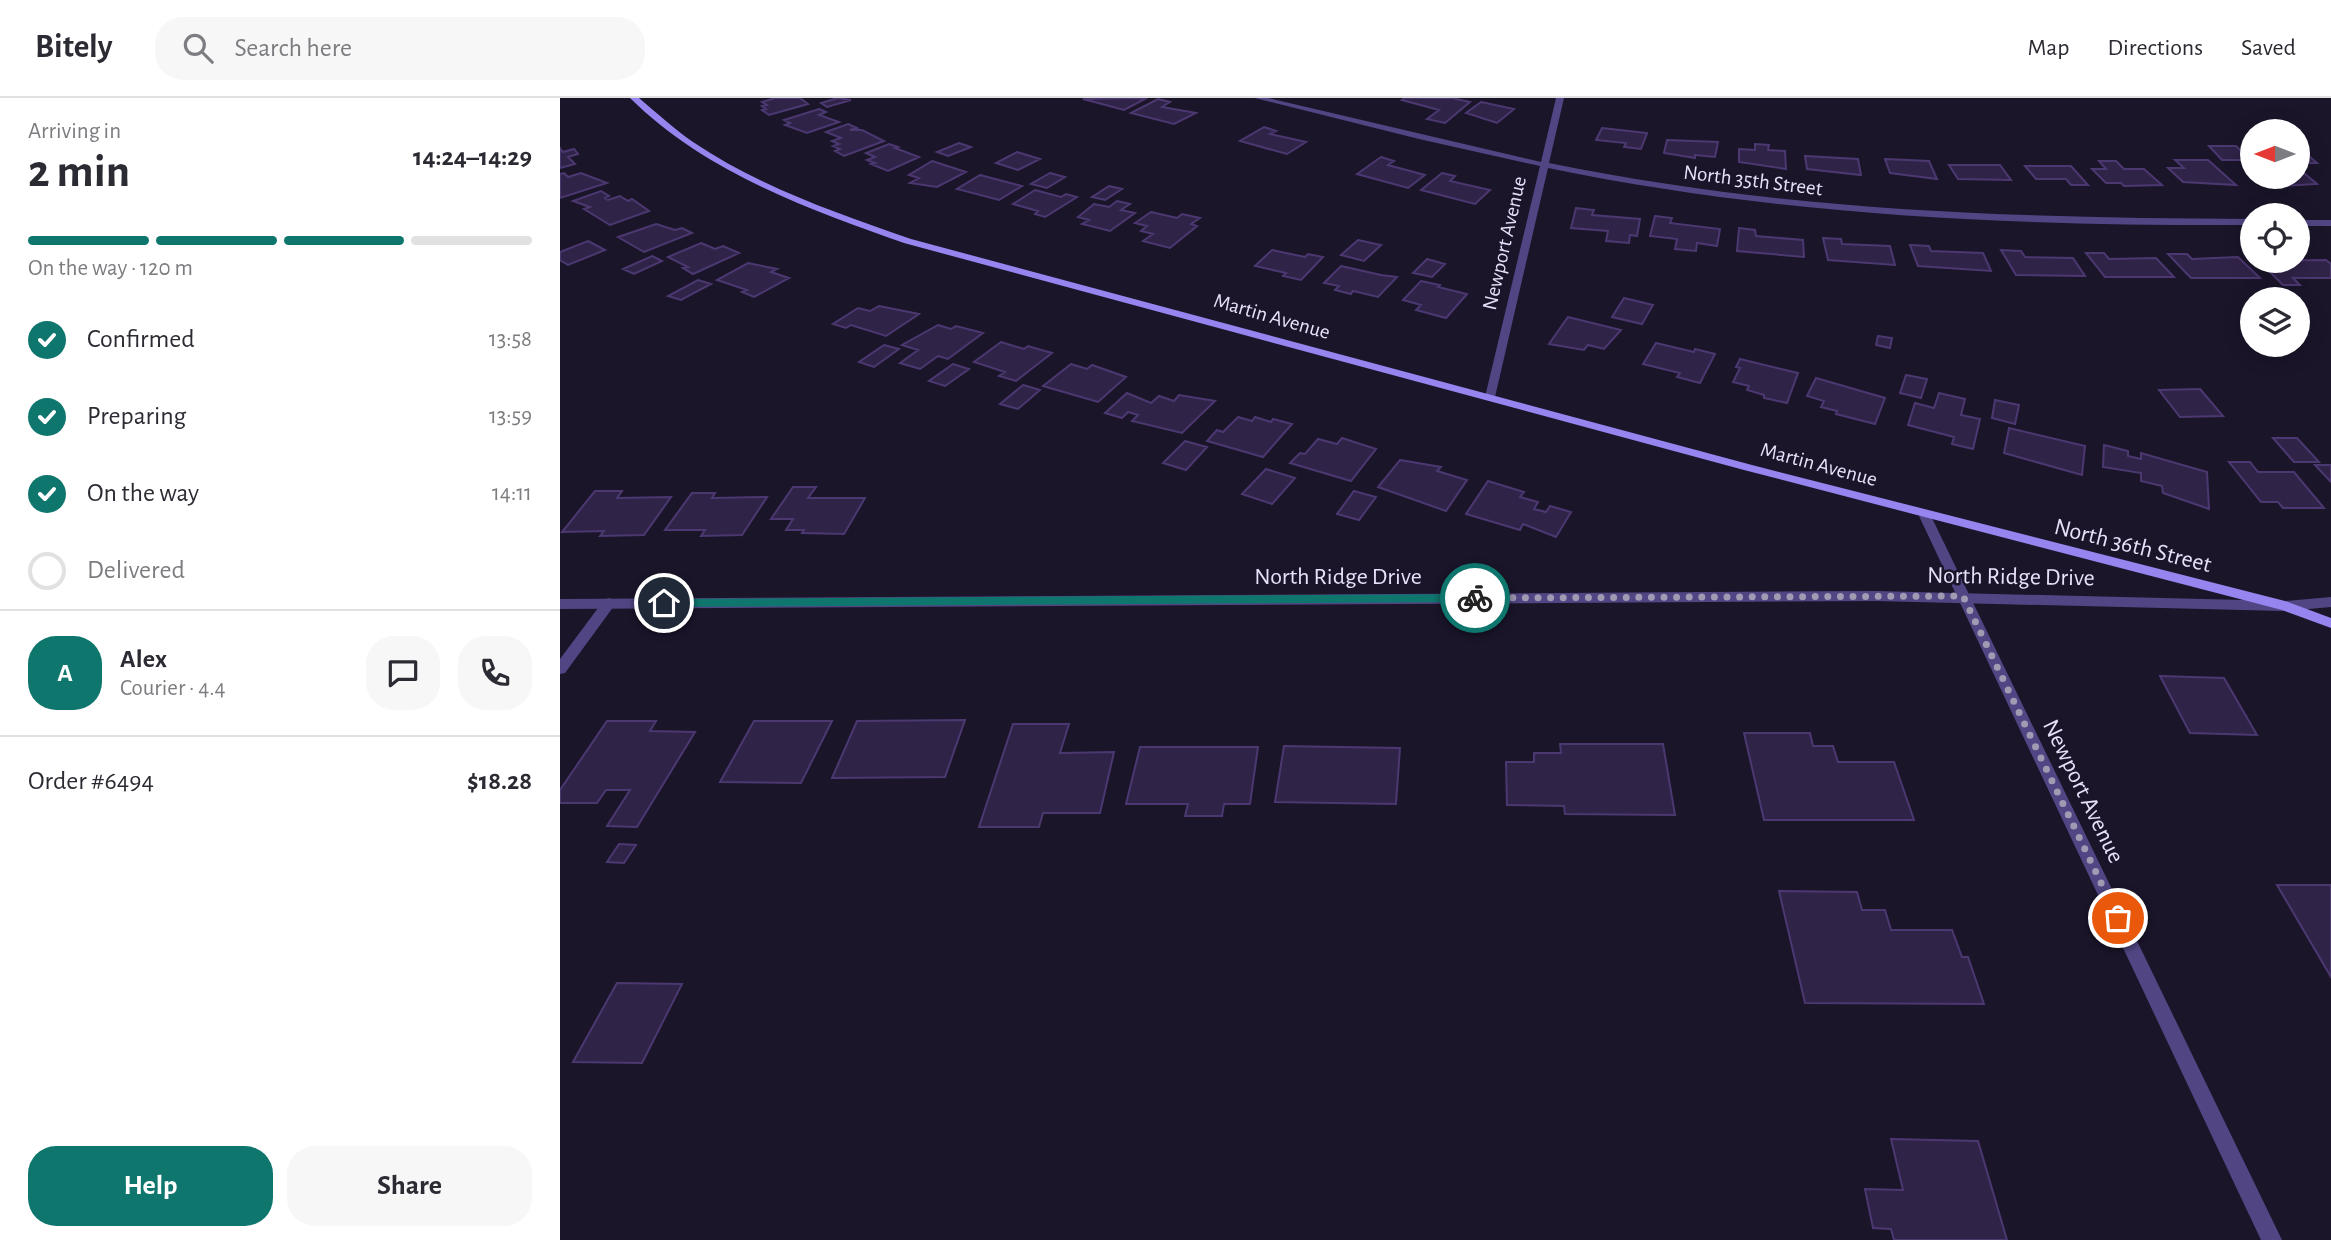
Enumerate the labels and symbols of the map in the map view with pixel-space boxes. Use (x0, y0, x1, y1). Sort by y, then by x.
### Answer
north arrow (2240, 119, 2310, 189)
street label: North 35th Street (1682, 162, 1824, 199)
street label: Newport Avenue (1479, 174, 1530, 312)
street label: Martin Avenue (1211, 290, 1332, 343)
street label: Martin Avenue (1758, 439, 1880, 490)
street label: North 36th Street (2052, 515, 2214, 577)
courier (1440, 563, 1510, 633)
street label: North Ridge Drive (1927, 564, 2095, 590)
street label: North Ridge Drive (1254, 565, 1422, 589)
pin (634, 573, 694, 633)
street label: Newport Avenue (2038, 716, 2128, 867)
pin (2088, 888, 2148, 948)

